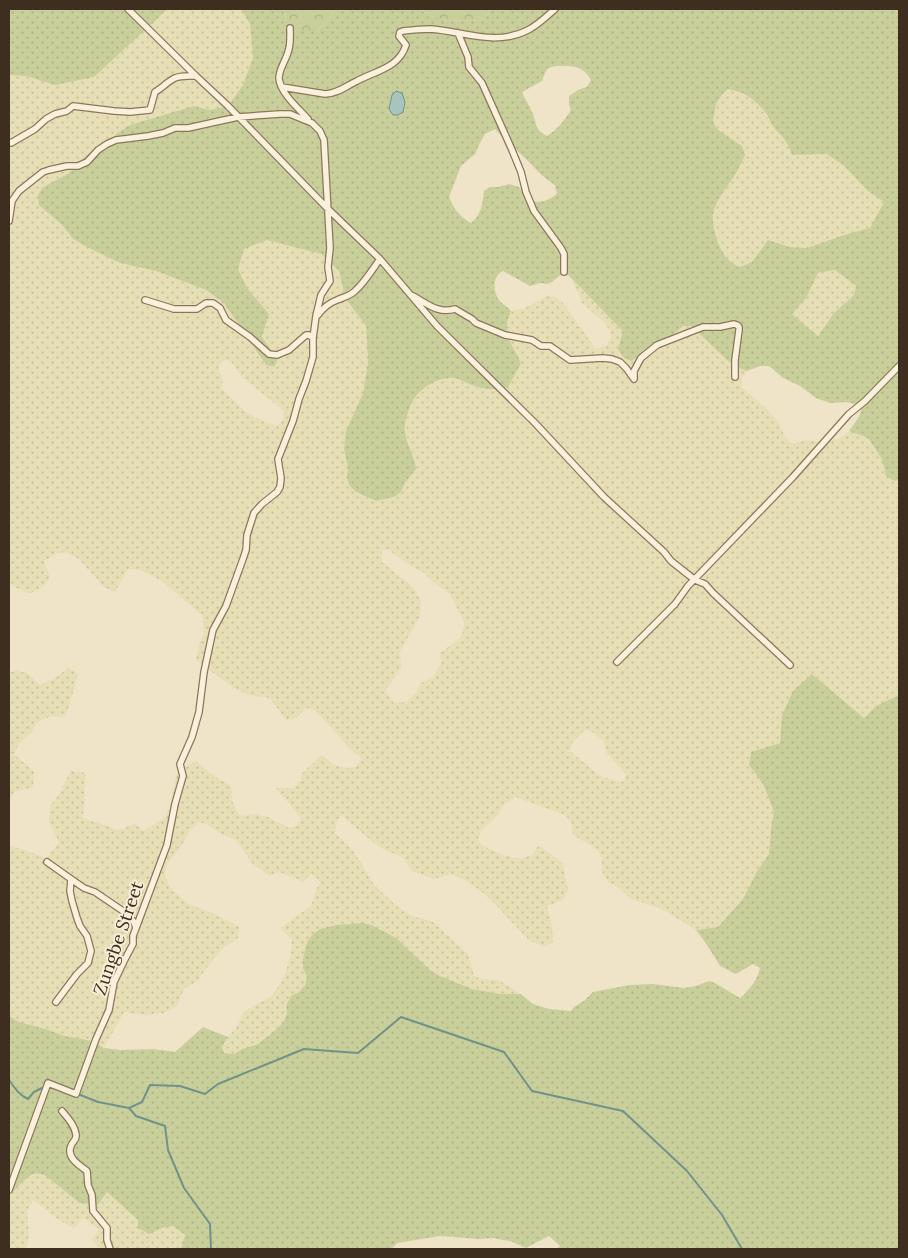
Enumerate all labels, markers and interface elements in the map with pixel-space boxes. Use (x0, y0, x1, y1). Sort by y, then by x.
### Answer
street label: Zungbe Street (88, 878, 148, 998)

